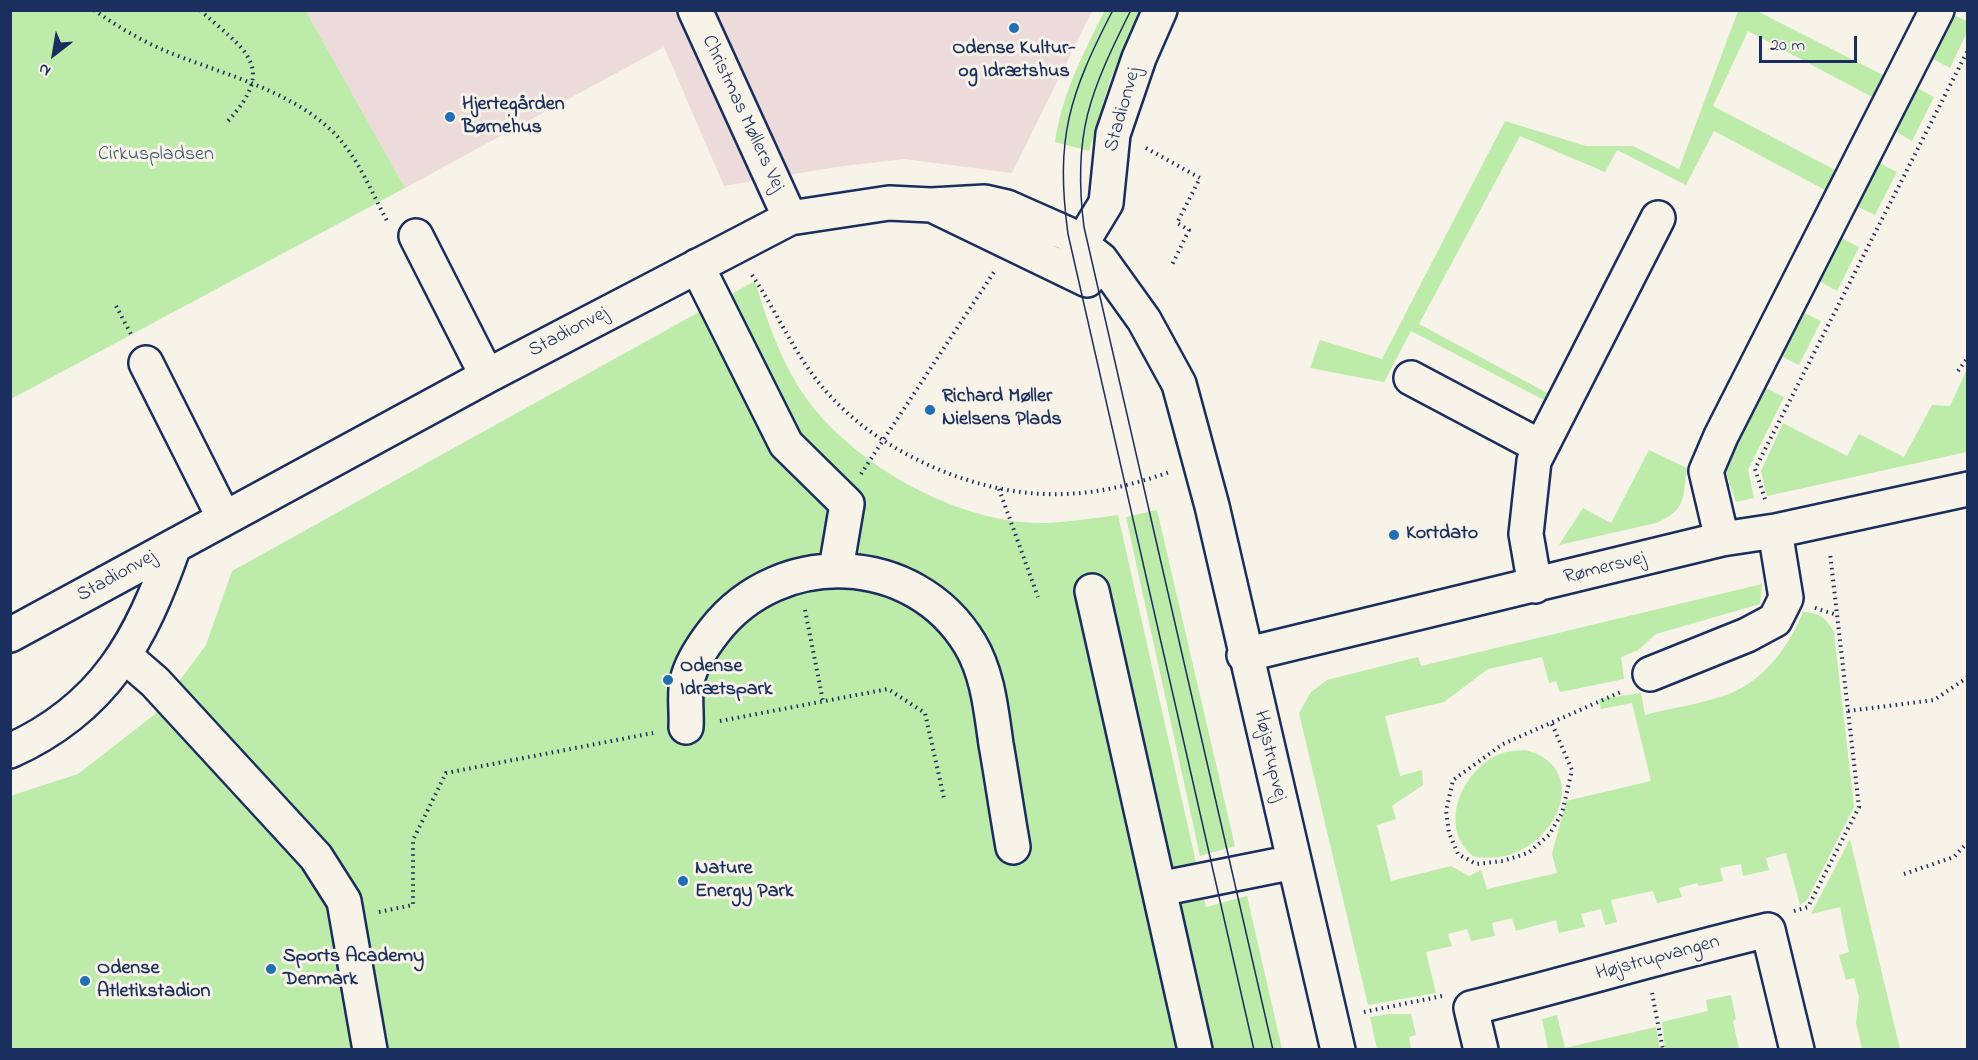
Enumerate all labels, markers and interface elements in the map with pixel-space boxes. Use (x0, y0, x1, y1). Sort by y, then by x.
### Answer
marker: Odense Kultur- og Idrætshus (1007, 21, 1021, 35)
north arrow (24, 24, 84, 84)
scale bar (1762, 24, 1860, 62)
street label: Christmas Møllers Vej (695, 32, 789, 196)
text: 20 m (1770, 33, 1805, 59)
place label: Odense Kultur- og Idrætshus (952, 38, 1076, 85)
text: N (34, 56, 56, 82)
street label: Stadionvej (1101, 65, 1147, 155)
place label: Hjertegården Børnehus (462, 94, 565, 141)
marker: Hjertegården Børnehus (443, 110, 457, 124)
park label: Cirkuspladsen (98, 144, 214, 168)
street label: Stadionvej (525, 302, 613, 364)
place label: Richard Møller Nielsens Plads (942, 386, 1062, 433)
marker: Richard Møller Nielsens Plads (923, 403, 937, 417)
place label: Kortdato (1406, 523, 1478, 547)
marker: Kortdato (1387, 528, 1401, 542)
street label: Stadionvej (73, 545, 161, 609)
street label: Rømersvej (1562, 547, 1648, 591)
place label: Odense Idrætspark (680, 656, 773, 703)
marker: Odense Idrætspark (661, 673, 675, 687)
street label: Højstrupvej (1247, 708, 1291, 804)
place label: Nature Energy Park (695, 858, 793, 905)
marker: Nature Energy Park (676, 874, 690, 888)
street label: Højstrupvangen (1593, 931, 1723, 987)
place label: Sports Academy Denmark (283, 946, 424, 993)
place label: Odense Atletikstadion (97, 958, 210, 1005)
marker: Sports Academy Denmark (264, 962, 278, 976)
marker: Odense Atletikstadion (78, 974, 92, 988)

